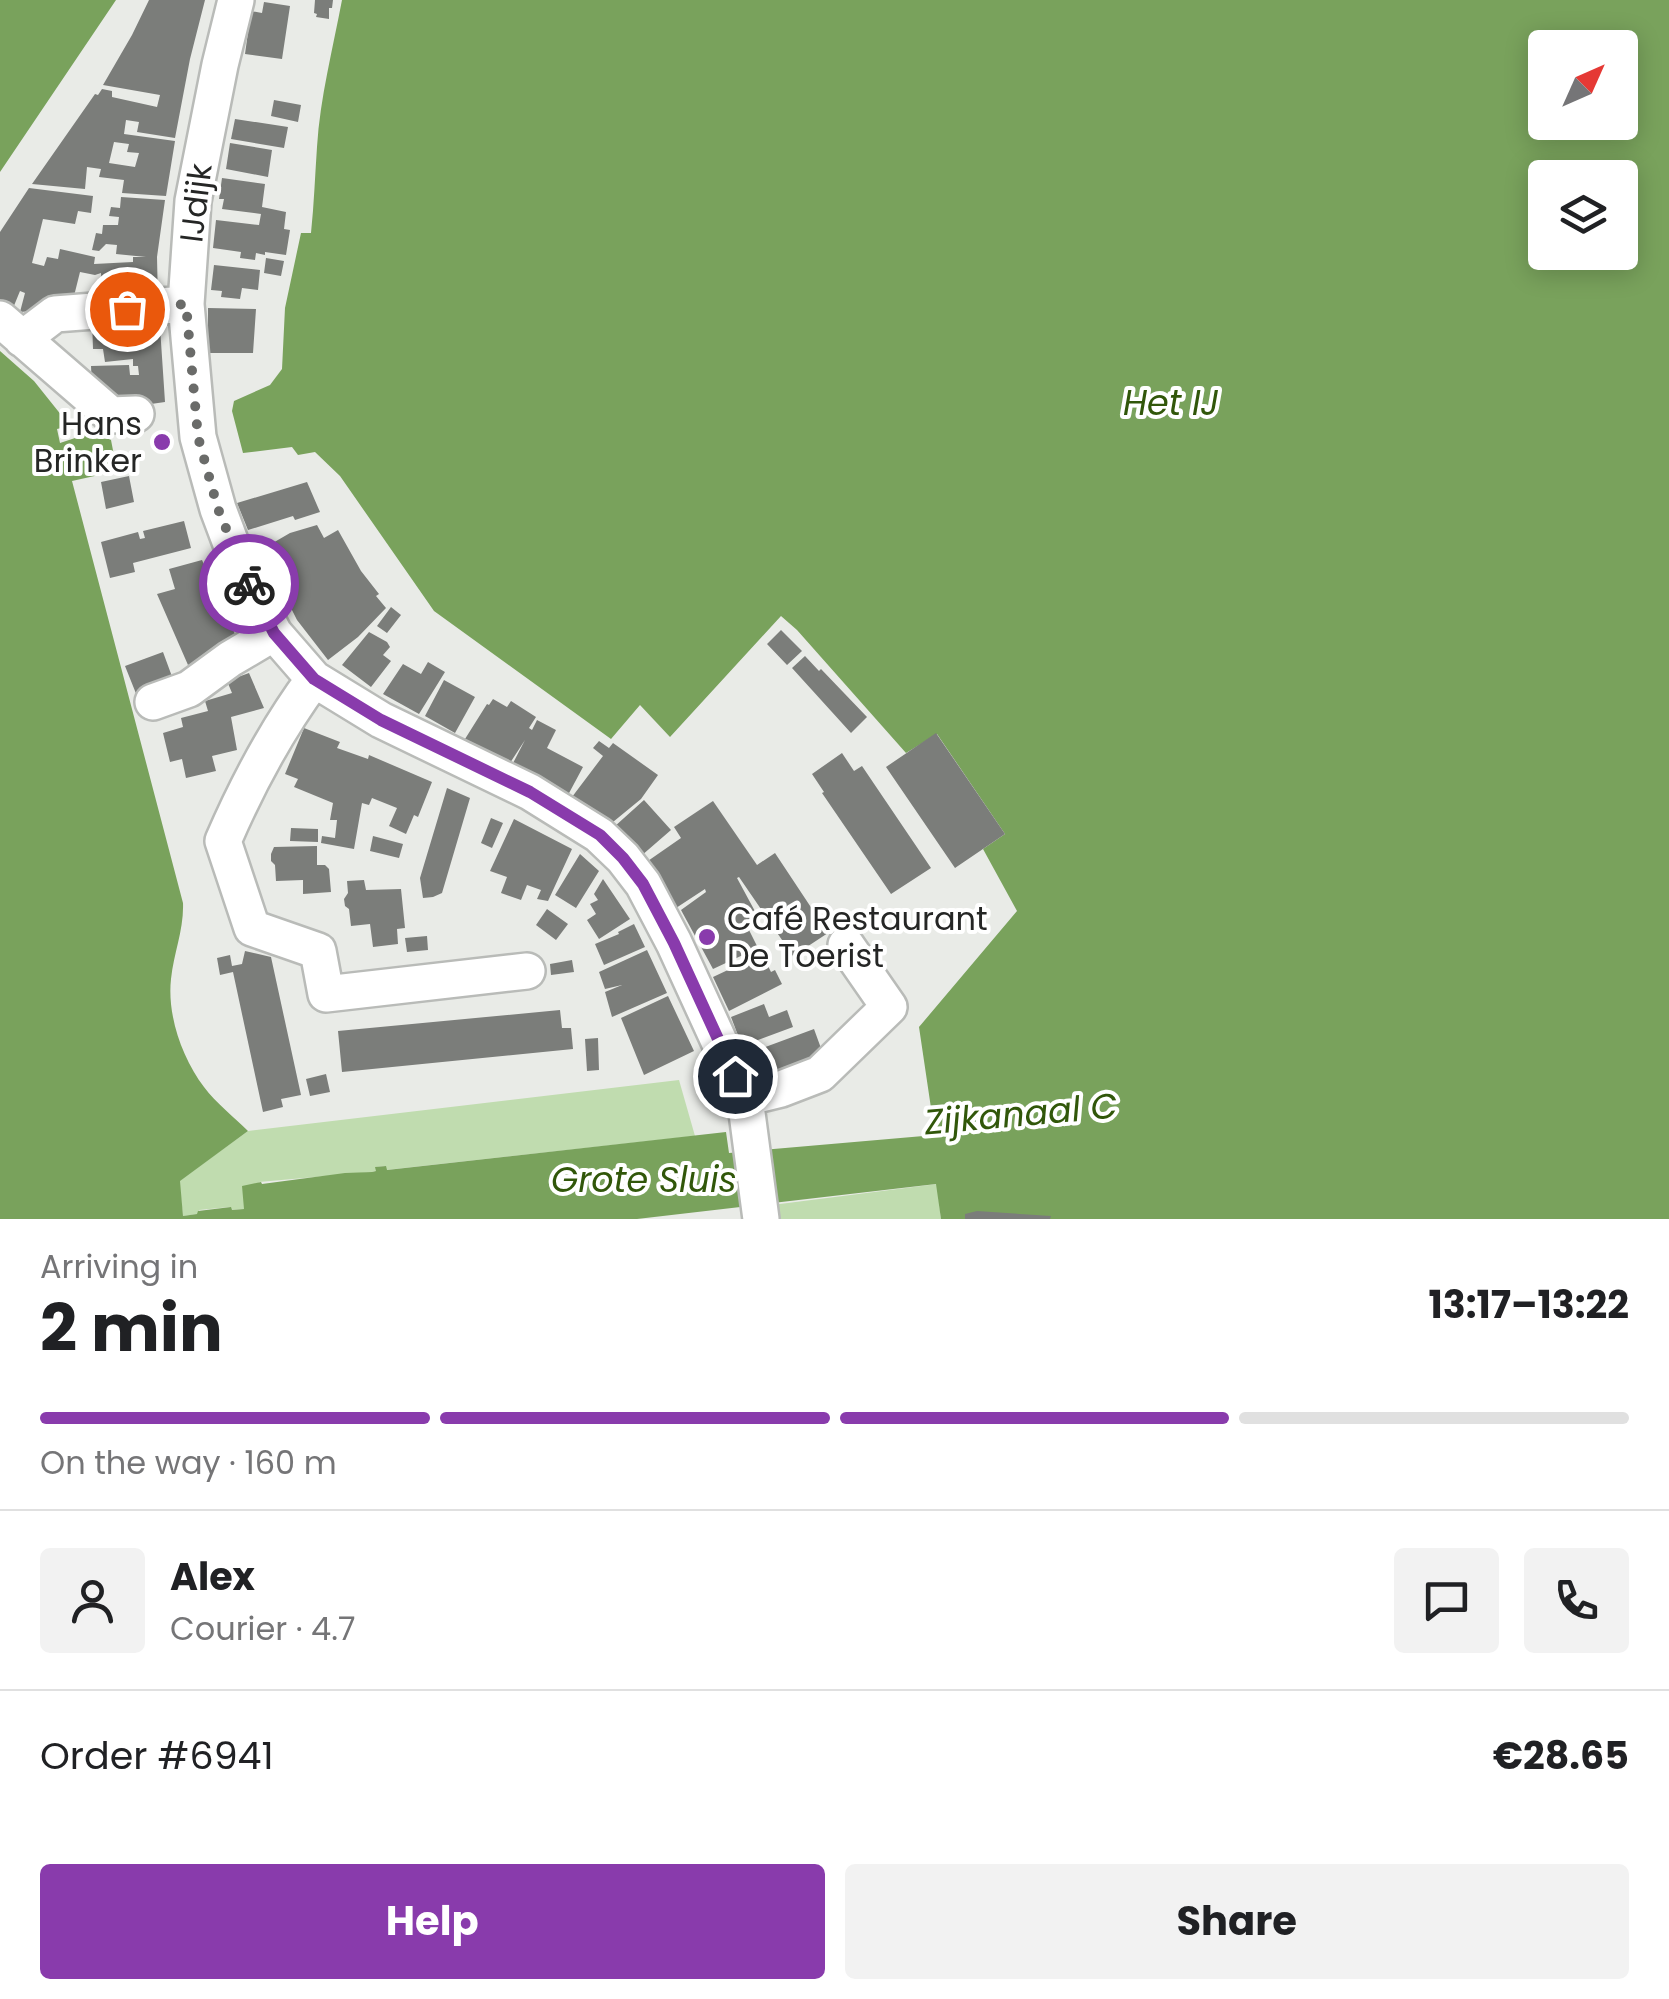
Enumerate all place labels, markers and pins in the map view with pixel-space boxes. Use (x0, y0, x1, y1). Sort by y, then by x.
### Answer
pin (85, 267, 170, 352)
place label: Hans Brinker (34, 401, 142, 483)
marker: Hans Brinker (151, 431, 173, 453)
place label: Café Restaurant De Toerist (727, 896, 988, 978)
marker: Café Restaurant De Toerist (696, 926, 718, 948)
pin (693, 1034, 778, 1119)

